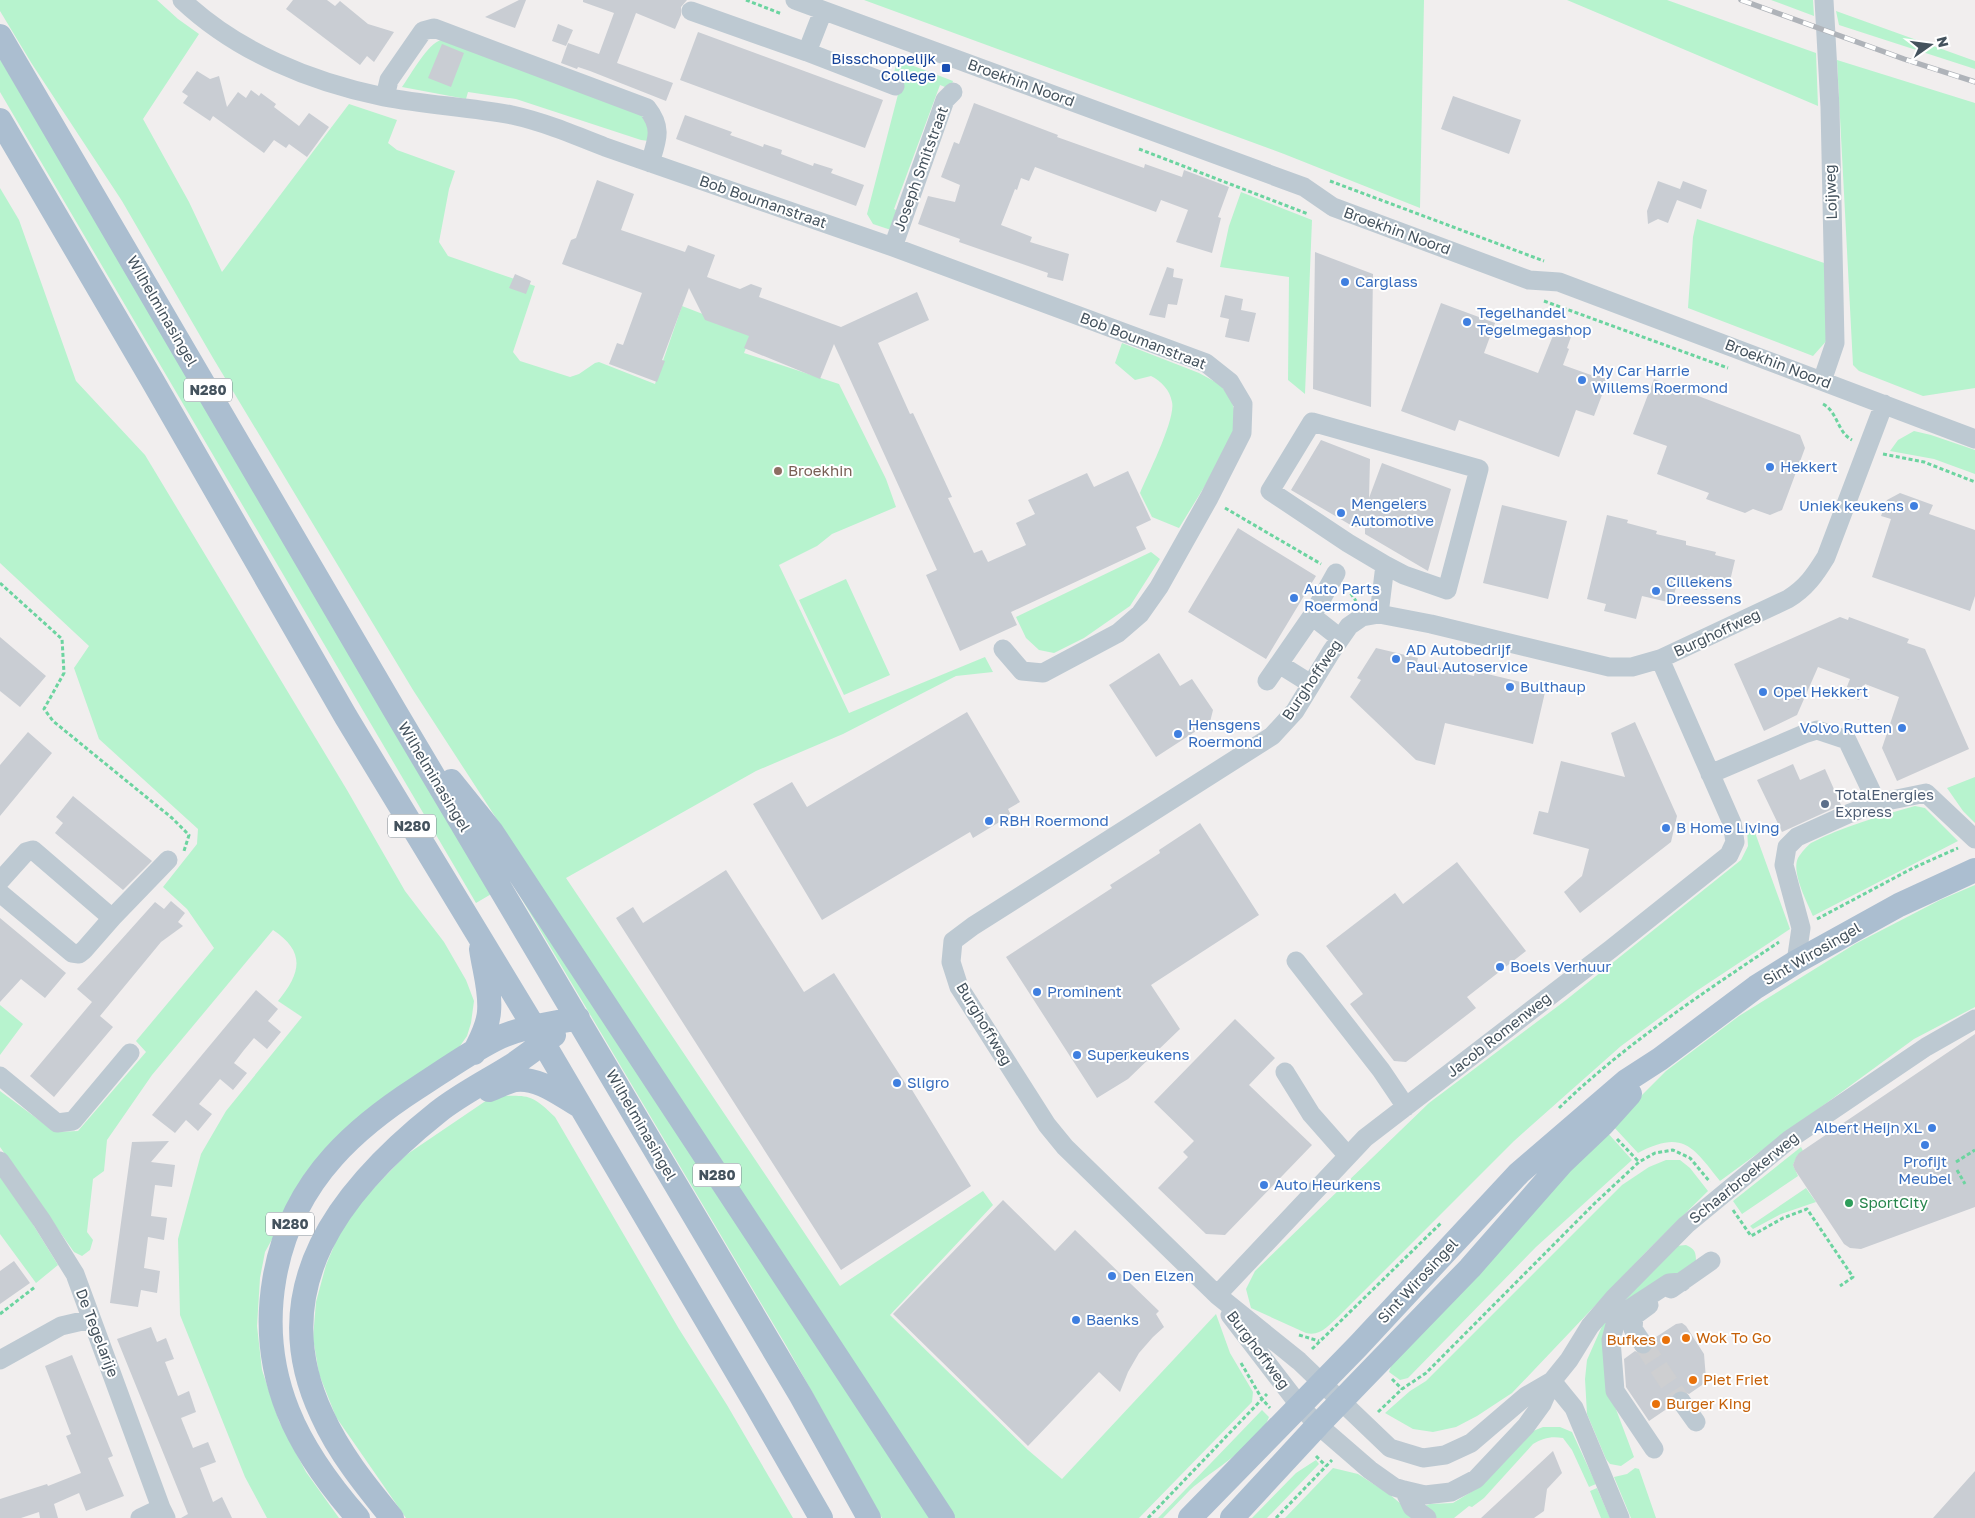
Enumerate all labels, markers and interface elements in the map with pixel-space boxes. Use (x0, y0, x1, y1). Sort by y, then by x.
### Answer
north arrow (1905, 20, 1955, 70)
text: N (1934, 35, 1953, 49)
place label: Bisschoppelijk College (831, 49, 937, 84)
street label: Broekhin Noord (965, 54, 1077, 110)
marker: Bisschoppelijk College (940, 62, 952, 74)
street label: Joseph Smitstraat (889, 104, 951, 234)
street label: Loijweg (1820, 164, 1840, 220)
street label: Bob Boumanstraat (697, 171, 829, 231)
street label: Broekhin Noord (1341, 202, 1453, 258)
street label: Wilhelminasingel (124, 252, 202, 369)
place label: Carglass (1355, 272, 1418, 290)
marker: Carglass (1339, 276, 1351, 288)
place label: Tegelhandel Tegelmegashop (1477, 303, 1591, 338)
street label: Bob Boumanstraat (1078, 308, 1209, 372)
marker: Tegelhandel Tegelmegashop (1461, 316, 1473, 328)
street label: Broekhin Noord (1723, 335, 1834, 392)
place label: My Car Harrie Willems Roermond (1592, 361, 1728, 396)
marker: My Car Harrie Willems Roermond (1576, 374, 1588, 386)
road number: N280 (184, 378, 232, 402)
place label: Hekkert (1780, 457, 1838, 475)
place label: Broekhin (788, 461, 852, 479)
marker: Hekkert (1764, 461, 1776, 473)
marker: Broekhin (772, 465, 784, 477)
place label: Mengelers Automotive (1351, 494, 1434, 529)
place label: Uniek keukens (1799, 496, 1904, 514)
marker: Uniek keukens (1908, 500, 1920, 512)
marker: Mengelers Automotive (1335, 507, 1347, 519)
place label: Cillekens Dreessens (1666, 572, 1741, 607)
place label: Auto Parts Roermond (1304, 579, 1380, 614)
marker: Cillekens Dreessens (1650, 585, 1662, 597)
marker: Auto Parts Roermond (1288, 592, 1300, 604)
street label: Burghoffweg (1670, 604, 1763, 660)
street label: Burghoffweg (1278, 636, 1345, 723)
place label: AD Autobedrijf Paul Autoservice (1406, 640, 1528, 675)
marker: AD Autobedrijf Paul Autoservice (1390, 653, 1402, 665)
place label: Bulthaup (1520, 677, 1586, 695)
marker: Bulthaup (1504, 681, 1516, 693)
place label: Opel Hekkert (1773, 682, 1868, 700)
marker: Opel Hekkert (1757, 686, 1769, 698)
place label: Hensgens Roermond (1188, 715, 1262, 750)
street label: Wilhelminasingel (395, 718, 475, 835)
place label: Volvo Rutten (1800, 718, 1892, 736)
marker: Volvo Rutten (1896, 722, 1908, 734)
marker: Hensgens Roermond (1172, 728, 1184, 740)
place label: TotalEnergies Express (1835, 785, 1934, 820)
marker: TotalEnergies Express (1819, 798, 1831, 810)
place label: RBH Roermond (999, 811, 1109, 829)
road number: N280 (388, 814, 436, 838)
marker: RBH Roermond (983, 815, 995, 827)
place label: B Home Living (1676, 818, 1779, 836)
marker: B Home Living (1660, 822, 1672, 834)
street label: Sint Wirosingel (1760, 918, 1864, 988)
place label: Boels Verhuur (1510, 957, 1611, 975)
marker: Boels Verhuur (1494, 961, 1506, 973)
street label: Burghoffweg (953, 979, 1017, 1068)
place label: Prominent (1047, 982, 1122, 1000)
marker: Prominent (1031, 986, 1043, 998)
street label: Jacob Romenweg (1443, 988, 1554, 1080)
place label: Superkeukens (1087, 1045, 1190, 1063)
marker: Superkeukens (1071, 1049, 1083, 1061)
street label: Wilhelminasingel (603, 1066, 681, 1183)
place label: Sligro (907, 1073, 949, 1091)
marker: Sligro (891, 1077, 903, 1089)
place label: Albert Heijn XL (1814, 1118, 1922, 1136)
marker: Albert Heijn XL (1926, 1122, 1938, 1134)
street label: Schaarbroekerweg (1685, 1128, 1802, 1227)
marker: Profijt Meubel (1919, 1139, 1931, 1151)
place label: Profijt Meubel (1898, 1152, 1952, 1187)
road number: N280 (693, 1164, 741, 1186)
place label: Auto Heurkens (1274, 1175, 1381, 1193)
marker: Auto Heurkens (1258, 1179, 1270, 1191)
place label: SportCity (1859, 1193, 1928, 1211)
marker: SportCity (1843, 1197, 1855, 1209)
road number: N280 (266, 1212, 314, 1236)
street label: Sint Wirosingel (1373, 1234, 1461, 1326)
place label: Den Elzen (1122, 1266, 1194, 1284)
marker: Den Elzen (1106, 1270, 1118, 1282)
street label: De Tegelarije (73, 1286, 123, 1380)
street label: Burghoffweg (1223, 1307, 1294, 1392)
place label: Baenks (1086, 1310, 1139, 1328)
marker: Baenks (1070, 1314, 1082, 1326)
place label: Wok To Go (1696, 1328, 1771, 1346)
place label: Bufkes (1607, 1330, 1656, 1348)
marker: Wok To Go (1680, 1332, 1692, 1344)
marker: Bufkes (1660, 1334, 1672, 1346)
place label: Piet Friet (1703, 1370, 1769, 1388)
marker: Piet Friet (1687, 1374, 1699, 1386)
place label: Burger King (1666, 1394, 1751, 1412)
marker: Burger King (1650, 1398, 1662, 1410)

